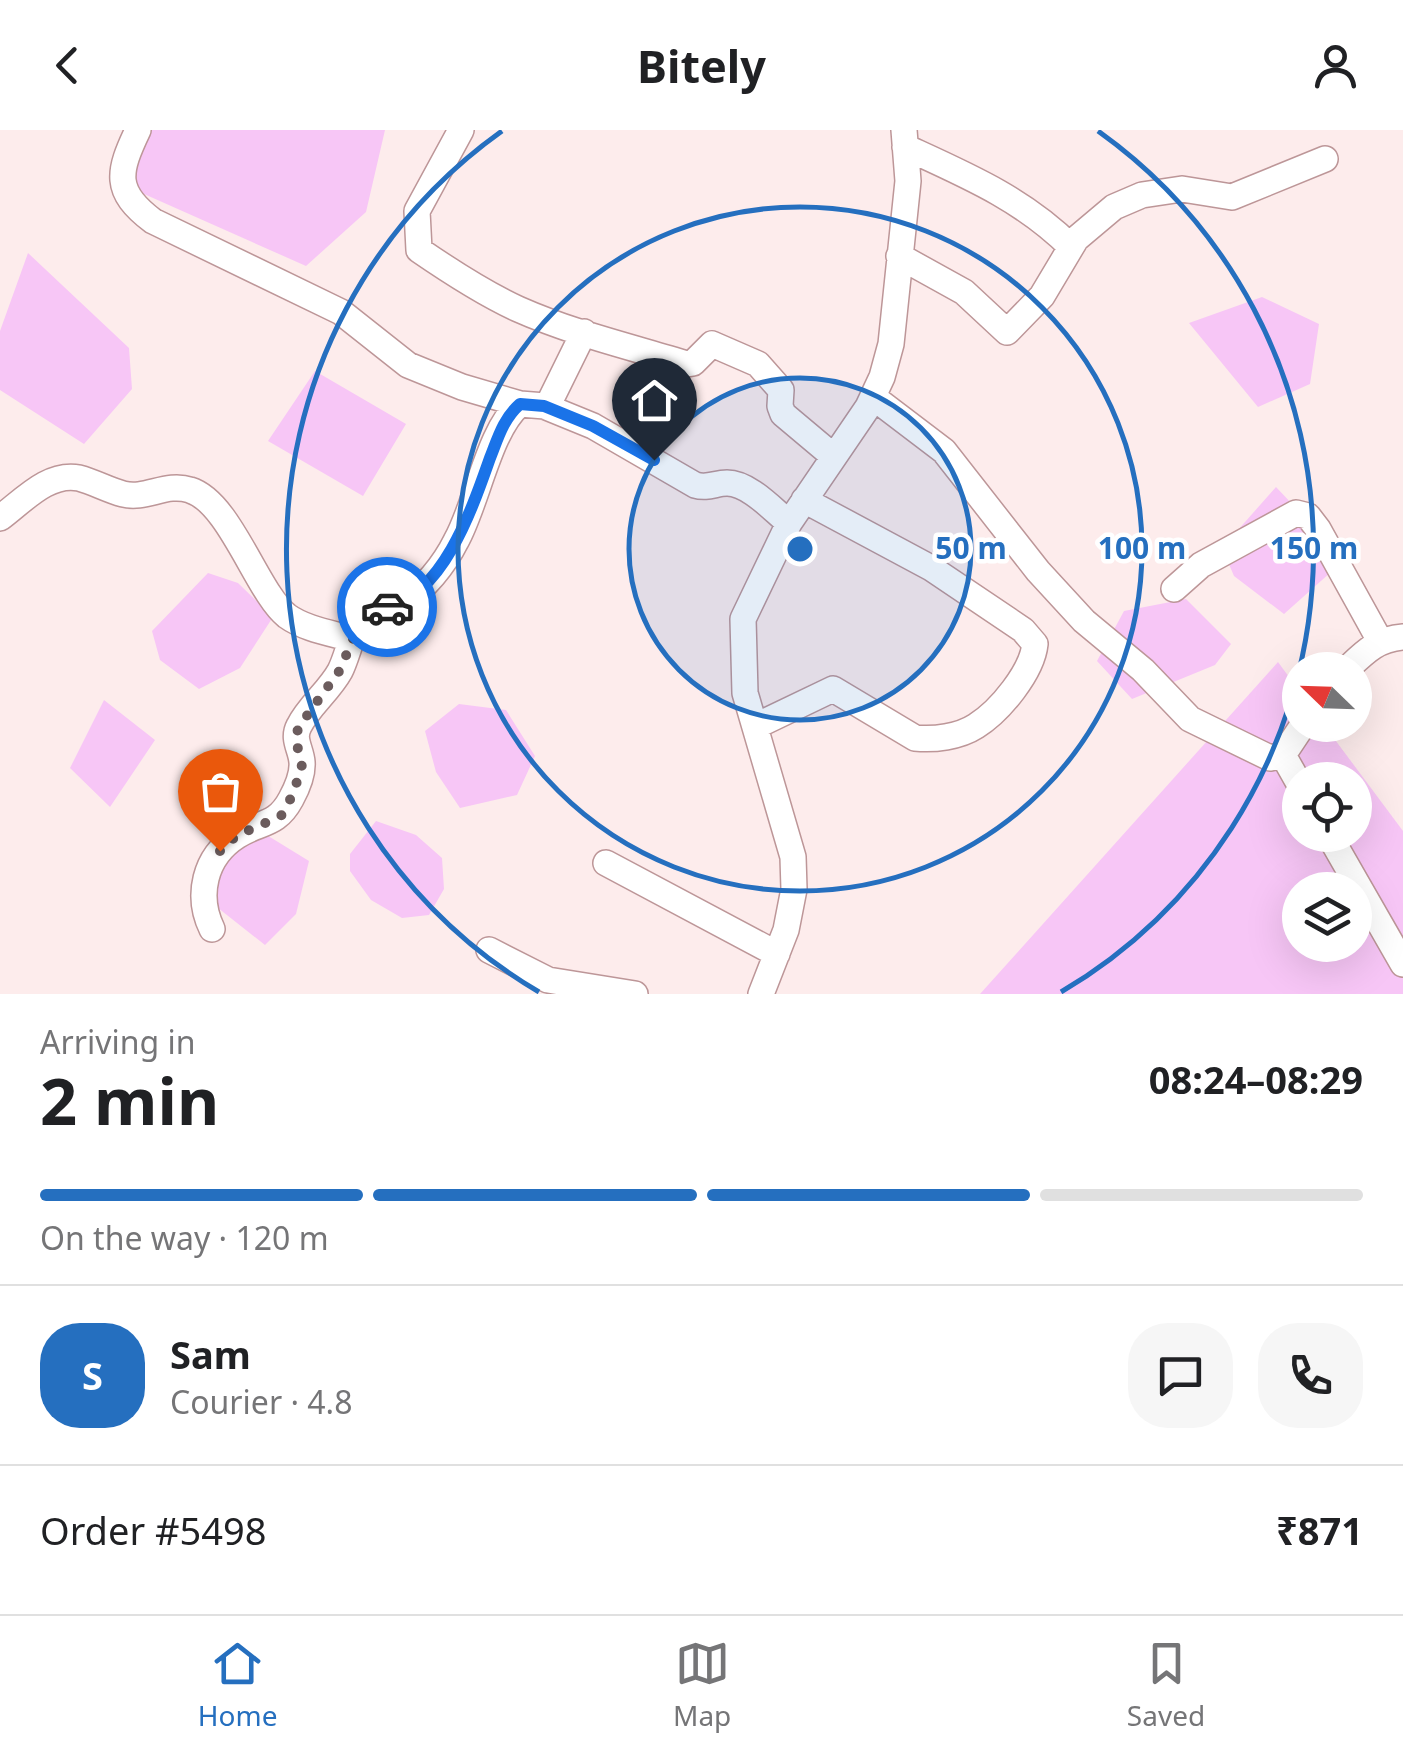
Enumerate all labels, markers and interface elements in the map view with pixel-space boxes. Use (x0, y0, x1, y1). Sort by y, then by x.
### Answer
text: Bitely (637, 35, 766, 96)
icon: back (40, 38, 95, 93)
icon: person (1308, 38, 1363, 93)
pin (612, 358, 697, 461)
icon: home (627, 373, 682, 428)
text: 50 m (935, 527, 1007, 568)
text: 100 m (1098, 527, 1186, 568)
text: 150 m (1270, 527, 1358, 568)
centre of rings (782, 531, 818, 567)
courier (337, 557, 437, 657)
icon: car (360, 580, 415, 635)
north arrow (1282, 652, 1372, 742)
map controls (1282, 652, 1372, 962)
pin (178, 749, 263, 852)
button: locate (1282, 762, 1372, 852)
icon: bag (193, 764, 248, 819)
button: layers (1282, 872, 1372, 962)
text: Arriving in (40, 1020, 195, 1063)
text: 08:24–08:29 (1149, 1053, 1363, 1105)
text: 2 min (40, 1056, 219, 1144)
text: On the way · 120 m (40, 1216, 329, 1259)
button: chat (1128, 1323, 1233, 1428)
button: phone (1258, 1323, 1363, 1428)
text: Sam (170, 1328, 251, 1380)
text: S (82, 1349, 103, 1401)
text: Courier · 4.8 (170, 1380, 353, 1423)
text: Order #5498 (40, 1504, 266, 1556)
text: ₹871 (1276, 1504, 1363, 1556)
tab: Home (198, 1636, 277, 1734)
tab: Map (673, 1636, 731, 1734)
tab: Saved (1127, 1636, 1205, 1734)

